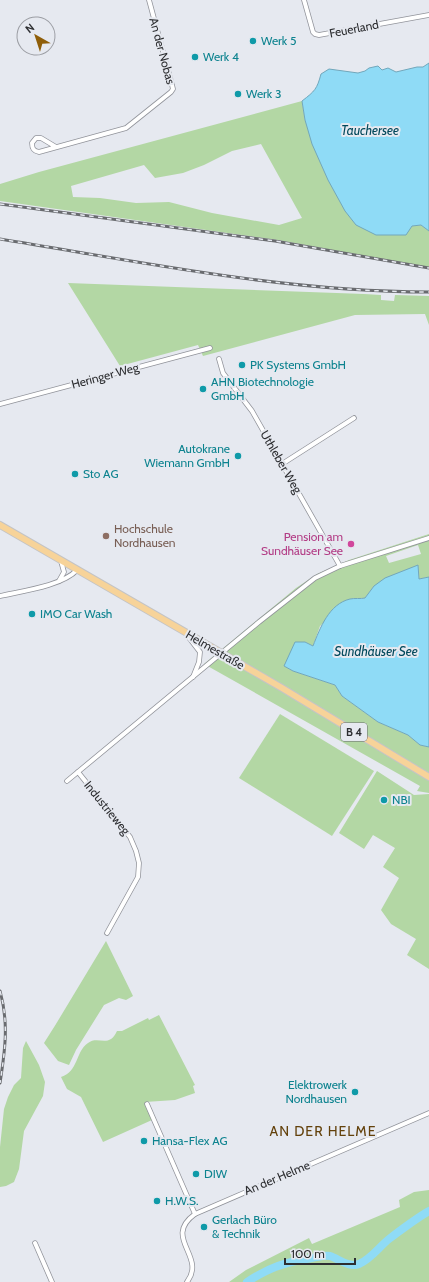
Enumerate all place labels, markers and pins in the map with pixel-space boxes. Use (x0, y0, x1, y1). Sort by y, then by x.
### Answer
place label: Werk 5 (261, 33, 296, 48)
marker: Werk 5 (248, 36, 258, 46)
place label: Werk 4 (203, 49, 239, 64)
marker: Werk 4 (190, 52, 200, 62)
place label: Werk 3 (246, 86, 281, 101)
marker: Werk 3 (233, 89, 243, 99)
place label: PK Systems GmbH (250, 357, 346, 372)
marker: PK Systems GmbH (237, 360, 247, 370)
place label: AHN Biotechnologie GmbH (211, 374, 314, 403)
marker: AHN Biotechnologie GmbH (198, 384, 208, 394)
place label: Autokrane Wiemann GmbH (144, 441, 230, 470)
marker: Autokrane Wiemann GmbH (233, 451, 243, 461)
place label: Sto AG (83, 466, 118, 481)
marker: Sto AG (70, 469, 80, 479)
place label: Hochschule Nordhausen (114, 521, 176, 550)
place label: Pension am Sundhäuser See (261, 529, 343, 558)
marker: Hochschule Nordhausen (101, 531, 111, 541)
marker: Pension am Sundhäuser See (346, 539, 356, 549)
place label: IMO Car Wash (40, 606, 112, 621)
marker: IMO Car Wash (27, 609, 37, 619)
place label: NBI (392, 792, 411, 807)
marker: NBI (379, 795, 389, 805)
place label: Elektrowerk Nordhausen (285, 1077, 348, 1106)
marker: Elektrowerk Nordhausen (350, 1087, 360, 1097)
place label: Hansa-Flex AG (152, 1133, 227, 1148)
marker: Hansa-Flex AG (139, 1136, 149, 1146)
place label: DIW (204, 1166, 228, 1181)
marker: DIW (191, 1169, 201, 1179)
place label: H.W.S. (165, 1193, 199, 1208)
marker: H.W.S. (152, 1196, 162, 1206)
place label: Gerlach Büro & Technik (212, 1212, 277, 1241)
marker: Gerlach Büro & Technik (199, 1222, 209, 1232)

